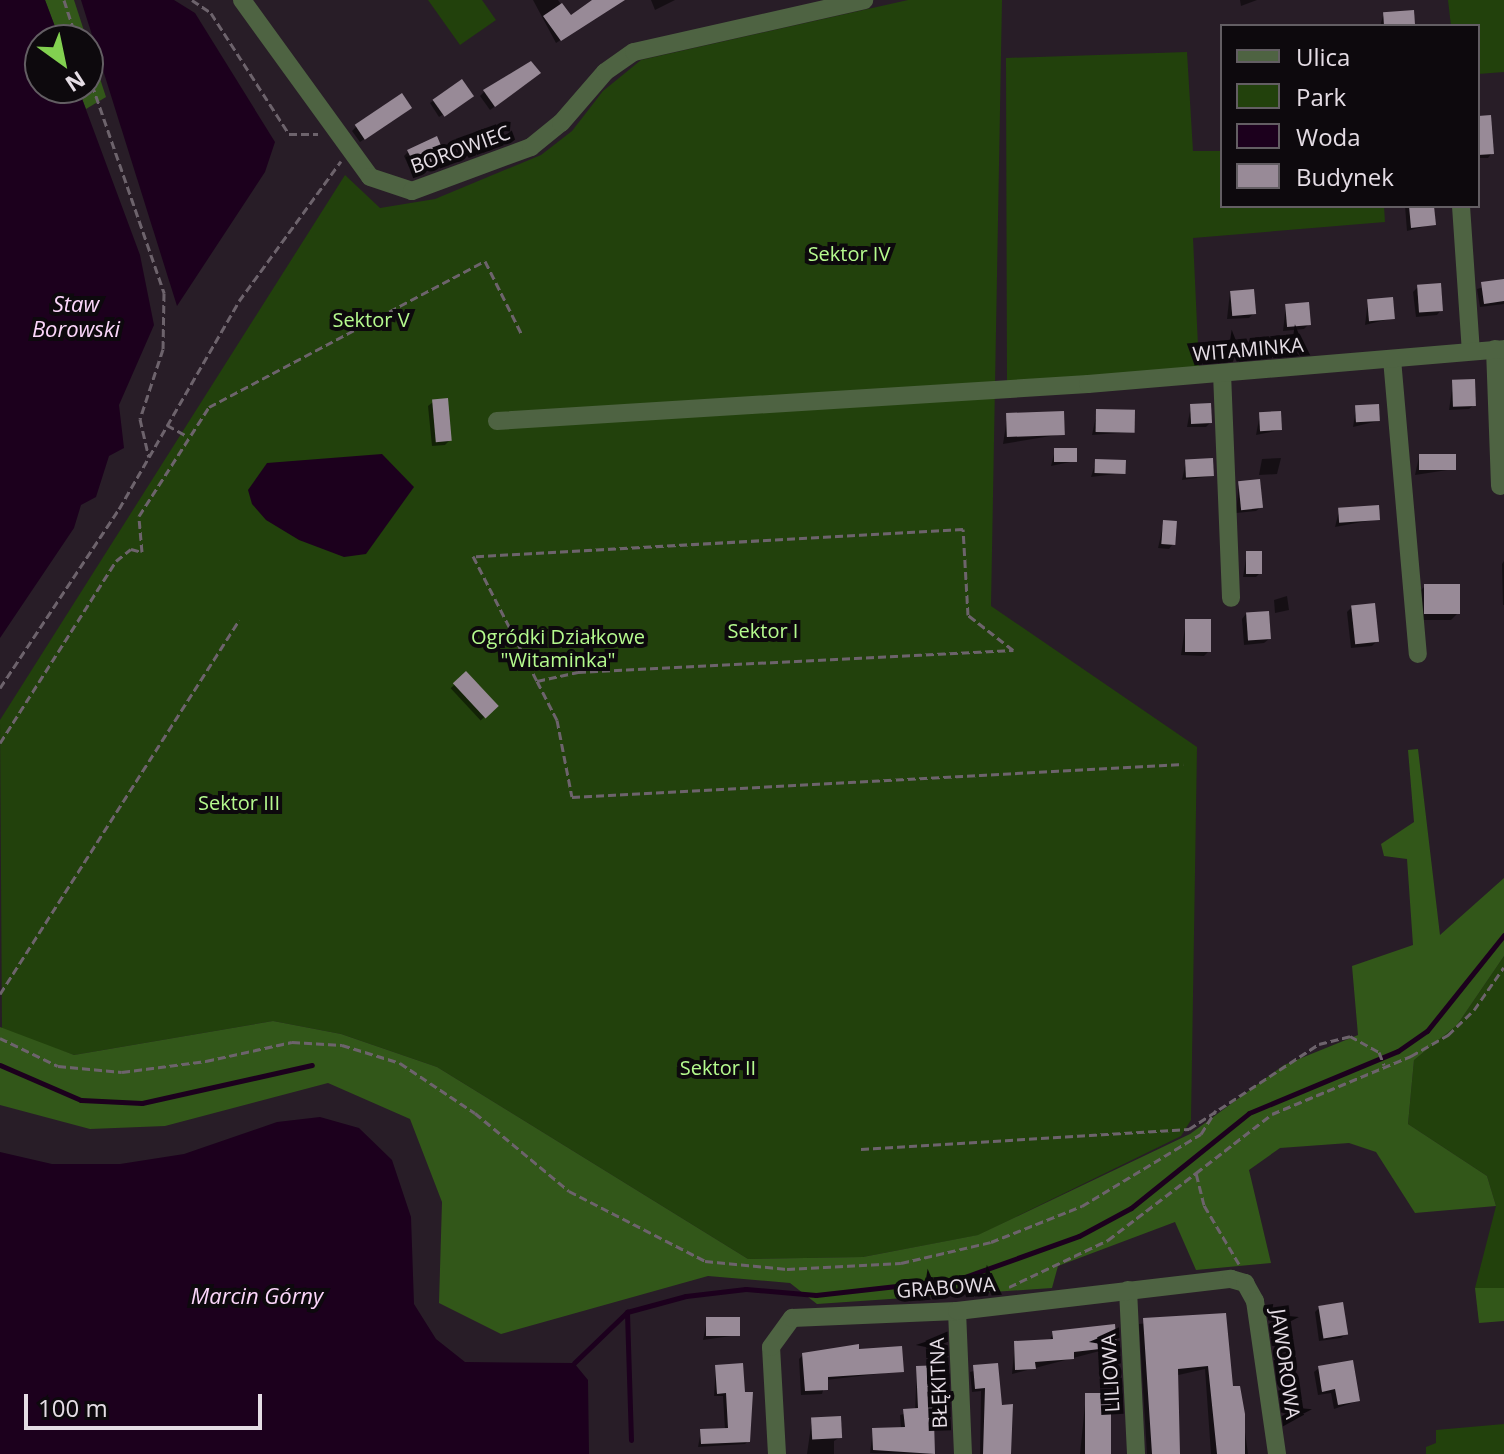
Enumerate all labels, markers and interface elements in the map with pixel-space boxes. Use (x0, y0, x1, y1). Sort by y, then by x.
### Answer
north arrow (24, 24, 104, 104)
legend (1220, 24, 1480, 208)
text: Ulica (1296, 40, 1350, 73)
text: N (60, 65, 92, 100)
text: Park (1296, 80, 1346, 113)
street label: BOROWIEC (407, 120, 513, 178)
text: Woda (1296, 120, 1361, 153)
text: Budynek (1296, 160, 1394, 193)
park label: Sektor IV (808, 241, 890, 265)
water label: Staw Borowski (32, 290, 120, 342)
park label: Sektor V (332, 307, 410, 331)
street label: WITAMINKA (1192, 332, 1304, 366)
park label: Sektor I (728, 618, 798, 642)
park label: Ogródki Działkowe "Witaminka" (471, 624, 645, 671)
park label: Sektor III (198, 790, 280, 814)
park label: Sektor II (680, 1055, 756, 1079)
street label: GRABOWA (896, 1272, 996, 1302)
water label: Marcin Górny (191, 1283, 323, 1309)
street label: JAWOROWA (1266, 1307, 1306, 1421)
street label: LILIOWA (1096, 1333, 1124, 1413)
street label: BŁĘKITNA (924, 1337, 952, 1429)
scale bar (28, 1378, 266, 1428)
text: 100 m (38, 1391, 108, 1424)

